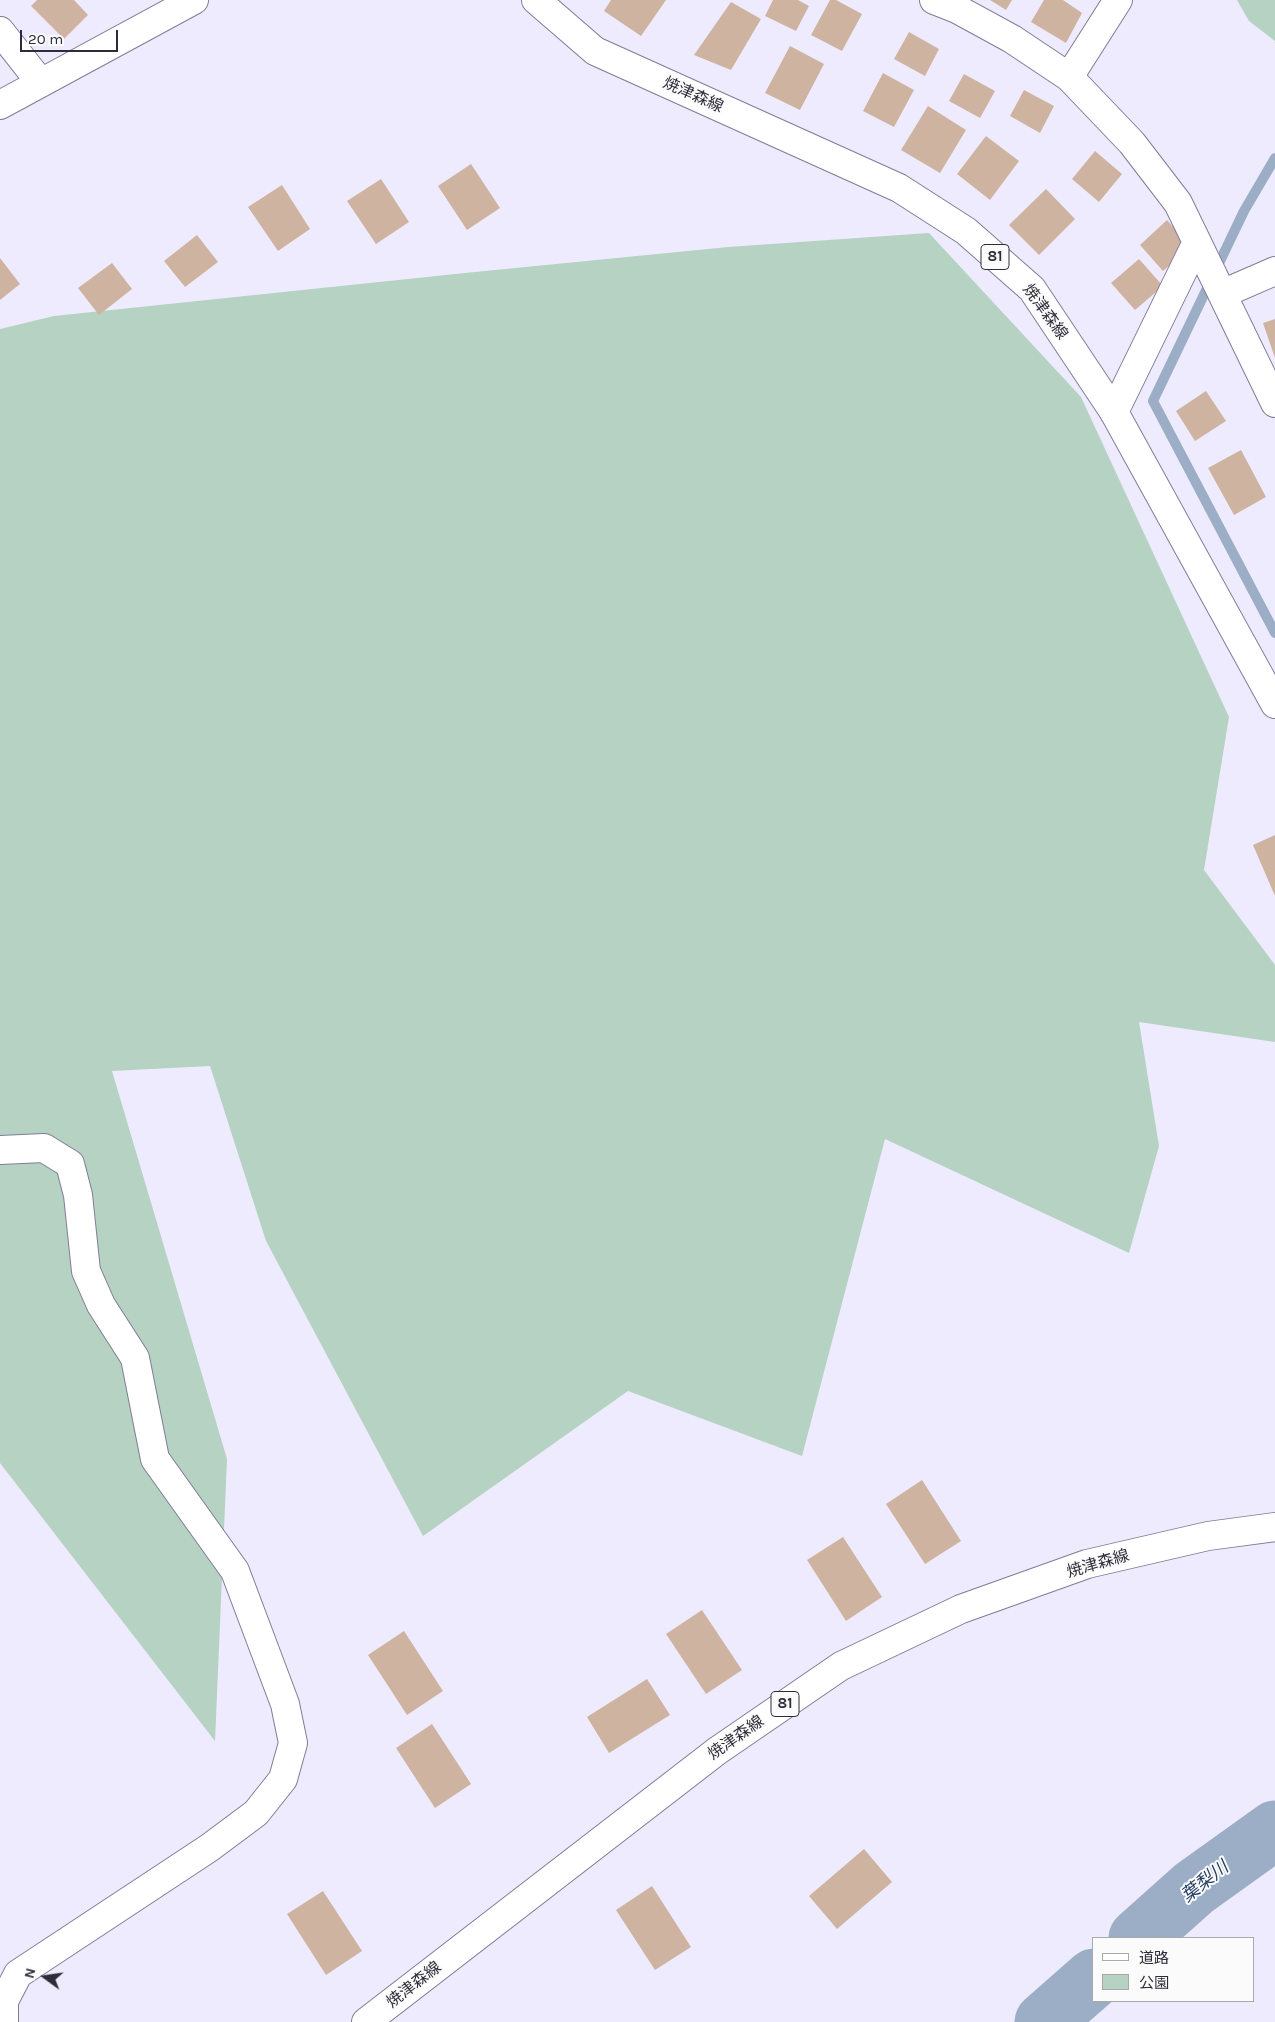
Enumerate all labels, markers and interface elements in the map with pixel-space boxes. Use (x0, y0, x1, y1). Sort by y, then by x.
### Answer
scale bar (22, 20, 120, 52)
text: 20 m (28, 30, 63, 48)
street label: 焼津森線 (660, 73, 726, 117)
road number: 81 (981, 244, 1009, 270)
street label: 焼津森線 (1018, 280, 1072, 344)
street label: 焼津森線 (1065, 1546, 1131, 1582)
road number: 81 (771, 1692, 799, 1716)
street label: 焼津森線 (704, 1712, 768, 1764)
water label: 葉梨川 (1177, 1857, 1233, 1907)
legend (1092, 1937, 1255, 2002)
text: 道路 (1139, 1949, 1169, 1967)
north arrow (20, 1952, 70, 2002)
street label: 焼津森線 (383, 1958, 445, 2012)
text: N (20, 1966, 39, 1980)
text: 公園 (1139, 1974, 1169, 1992)

